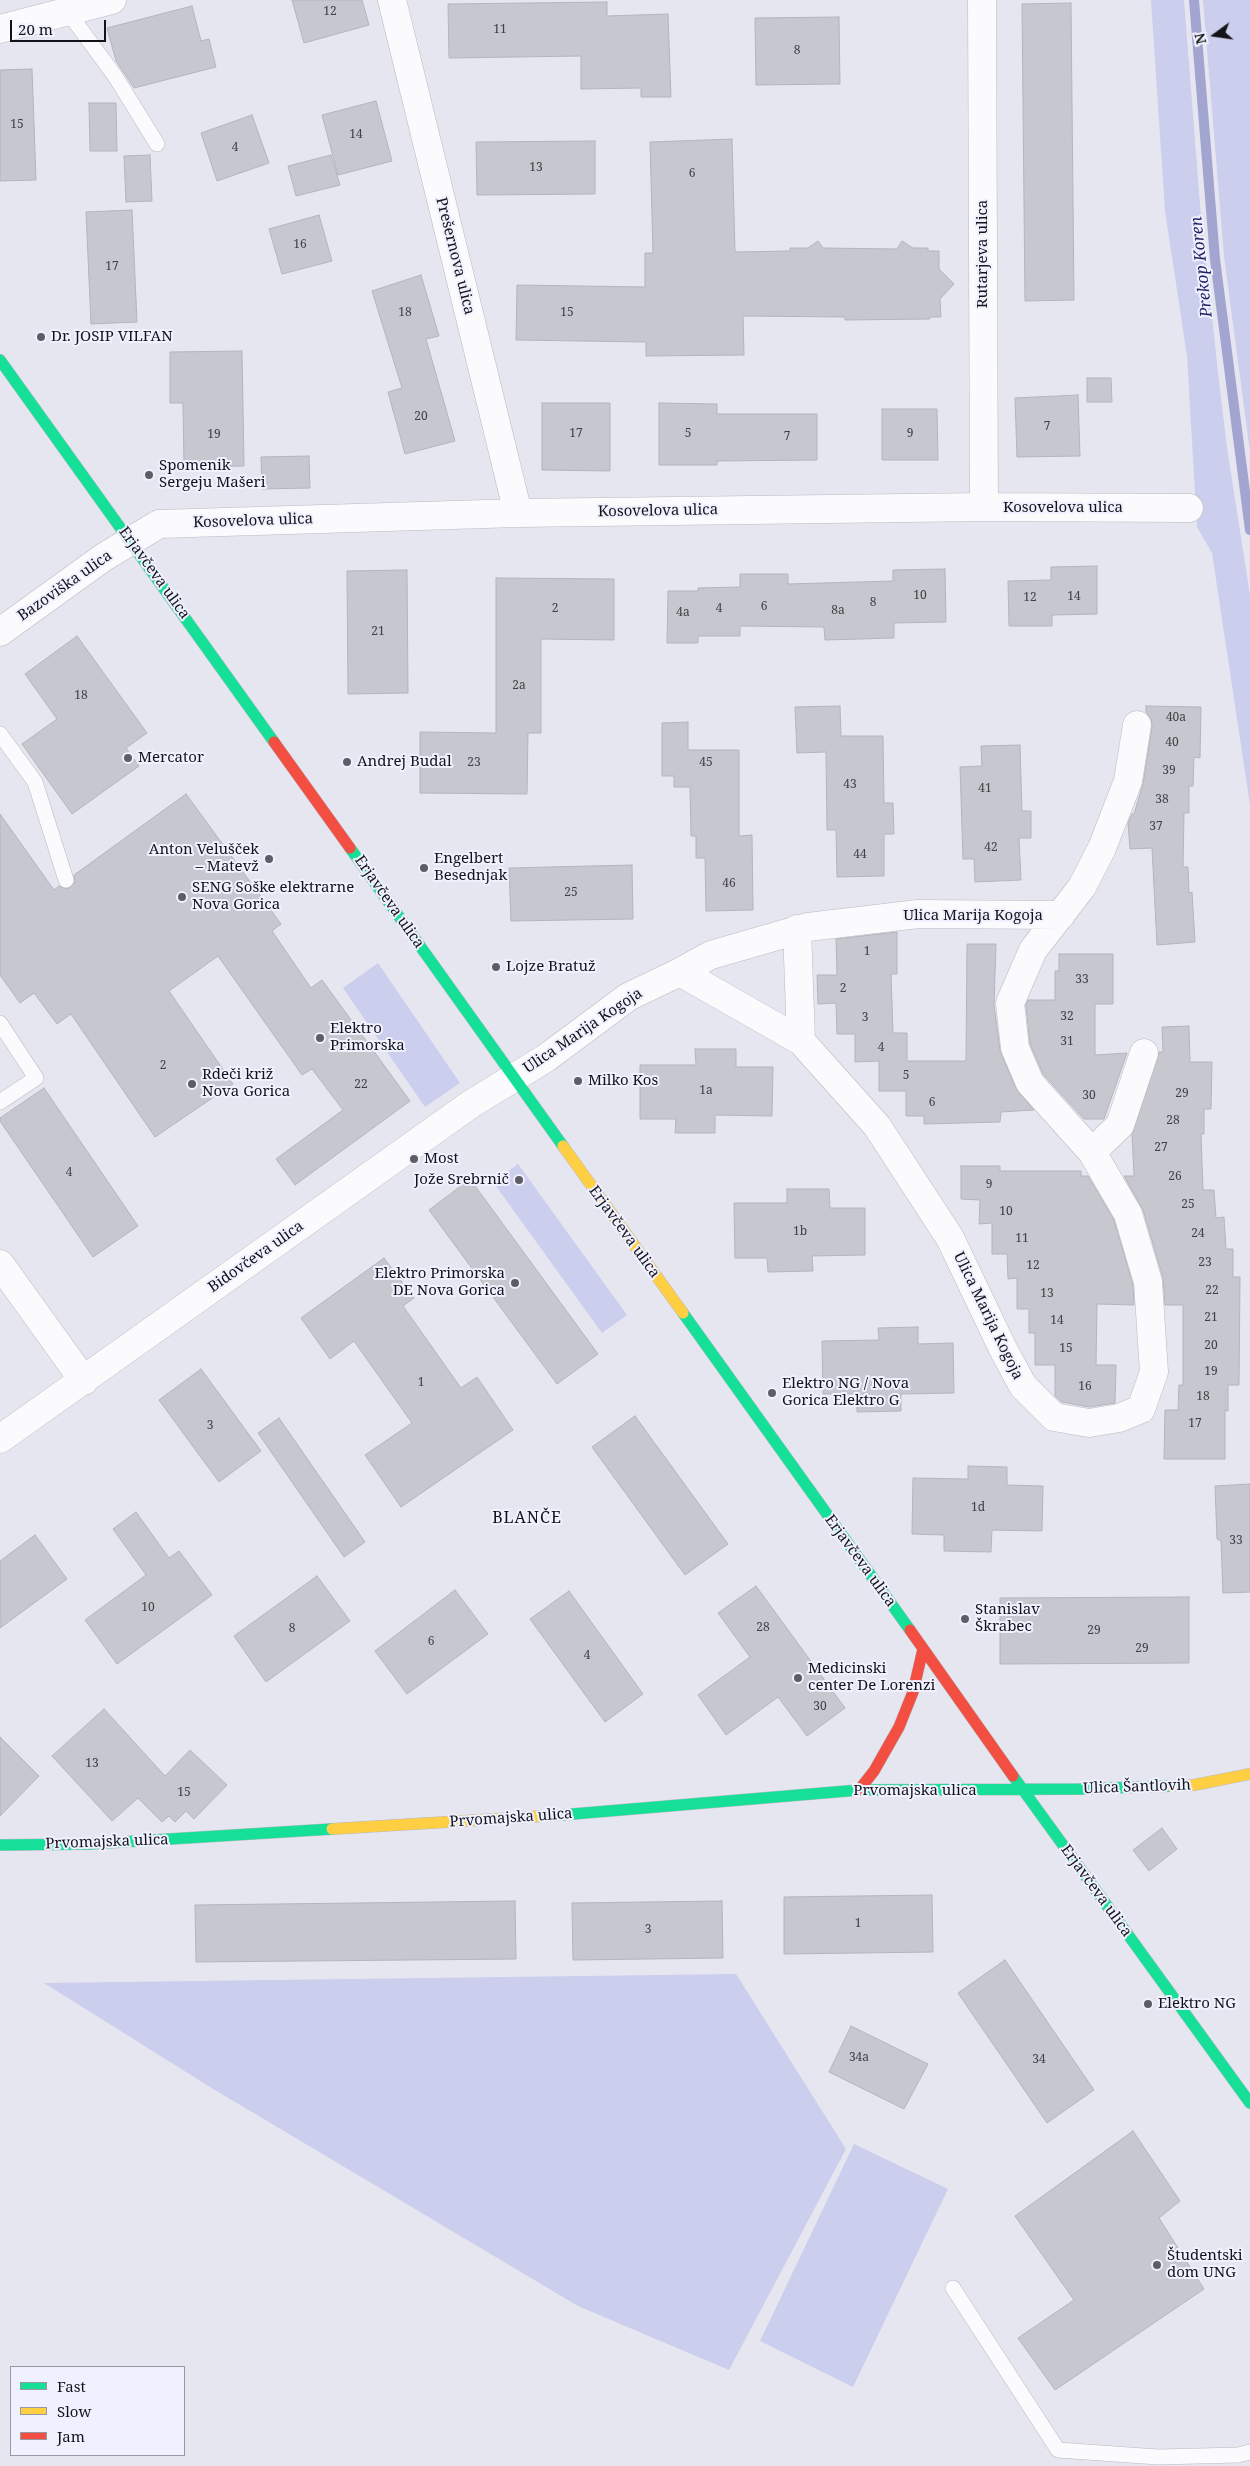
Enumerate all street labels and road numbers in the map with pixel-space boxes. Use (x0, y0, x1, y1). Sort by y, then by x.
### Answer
street label: Prešernova ulica (432, 196, 478, 316)
street label: Rutarjeva ulica (974, 200, 992, 308)
street label: Kosovelova ulica (1003, 499, 1123, 517)
street label: Kosovelova ulica (598, 501, 718, 521)
street label: Kosovelova ulica (193, 510, 313, 532)
street label: Erjavčeva ulica (115, 524, 193, 622)
street label: Bazoviška ulica (14, 547, 116, 625)
street label: Erjavčeva ulica (350, 852, 428, 952)
street label: Ulica Marija Kogoja (903, 907, 1043, 925)
street label: Ulica Marija Kogoja (520, 984, 646, 1078)
street label: Erjavčeva ulica (585, 1183, 663, 1281)
street label: Bidovčeva ulica (205, 1217, 307, 1297)
street label: Ulica Marija Kogoja (949, 1249, 1027, 1383)
street label: Erjavčeva ulica (821, 1512, 899, 1610)
street label: Ulica Šantlovih (1083, 1776, 1191, 1798)
street label: Prvomajska ulica (853, 1782, 977, 1800)
street label: Prvomajska ulica (449, 1805, 573, 1831)
street label: Prvomajska ulica (45, 1831, 169, 1853)
street label: Erjavčeva ulica (1057, 1842, 1135, 1940)

